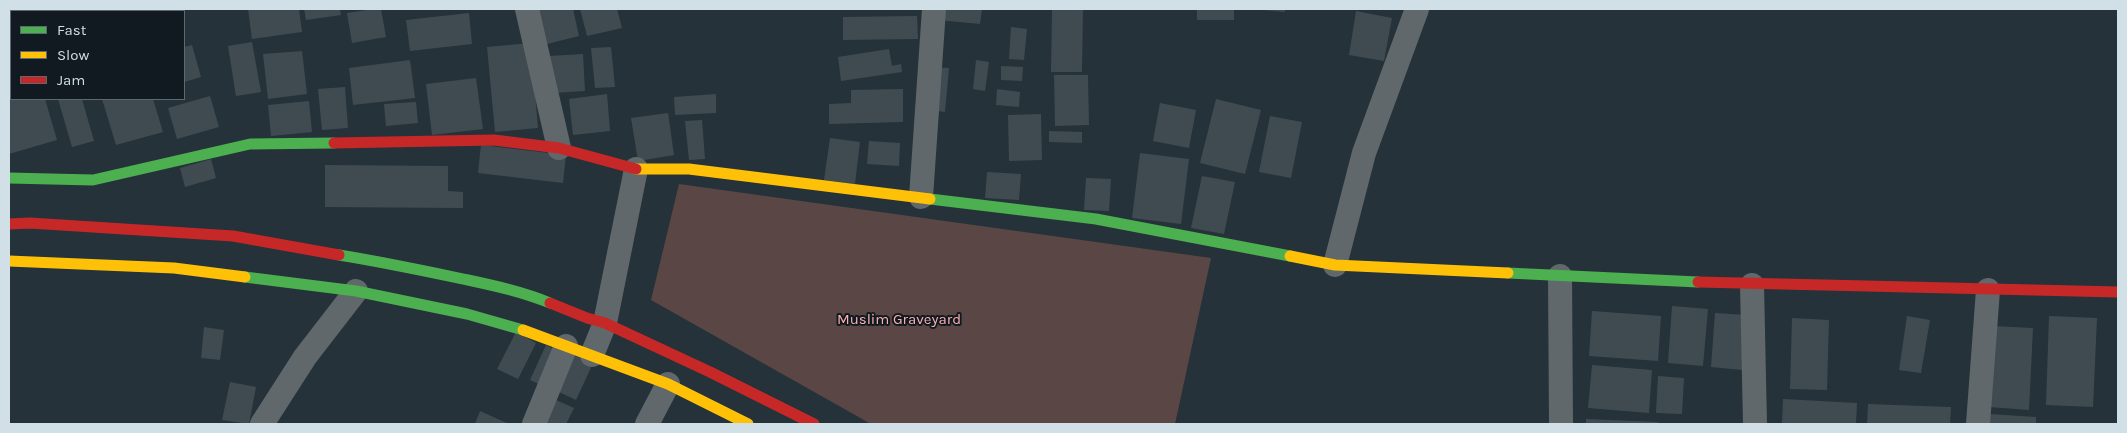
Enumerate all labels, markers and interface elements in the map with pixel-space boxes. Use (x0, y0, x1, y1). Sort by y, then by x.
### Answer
legend (10, 10, 185, 100)
text: Fast (57, 21, 86, 39)
text: Slow (57, 46, 89, 64)
text: Jam (57, 71, 85, 89)
park label: Muslim Graveyard (837, 311, 961, 329)

